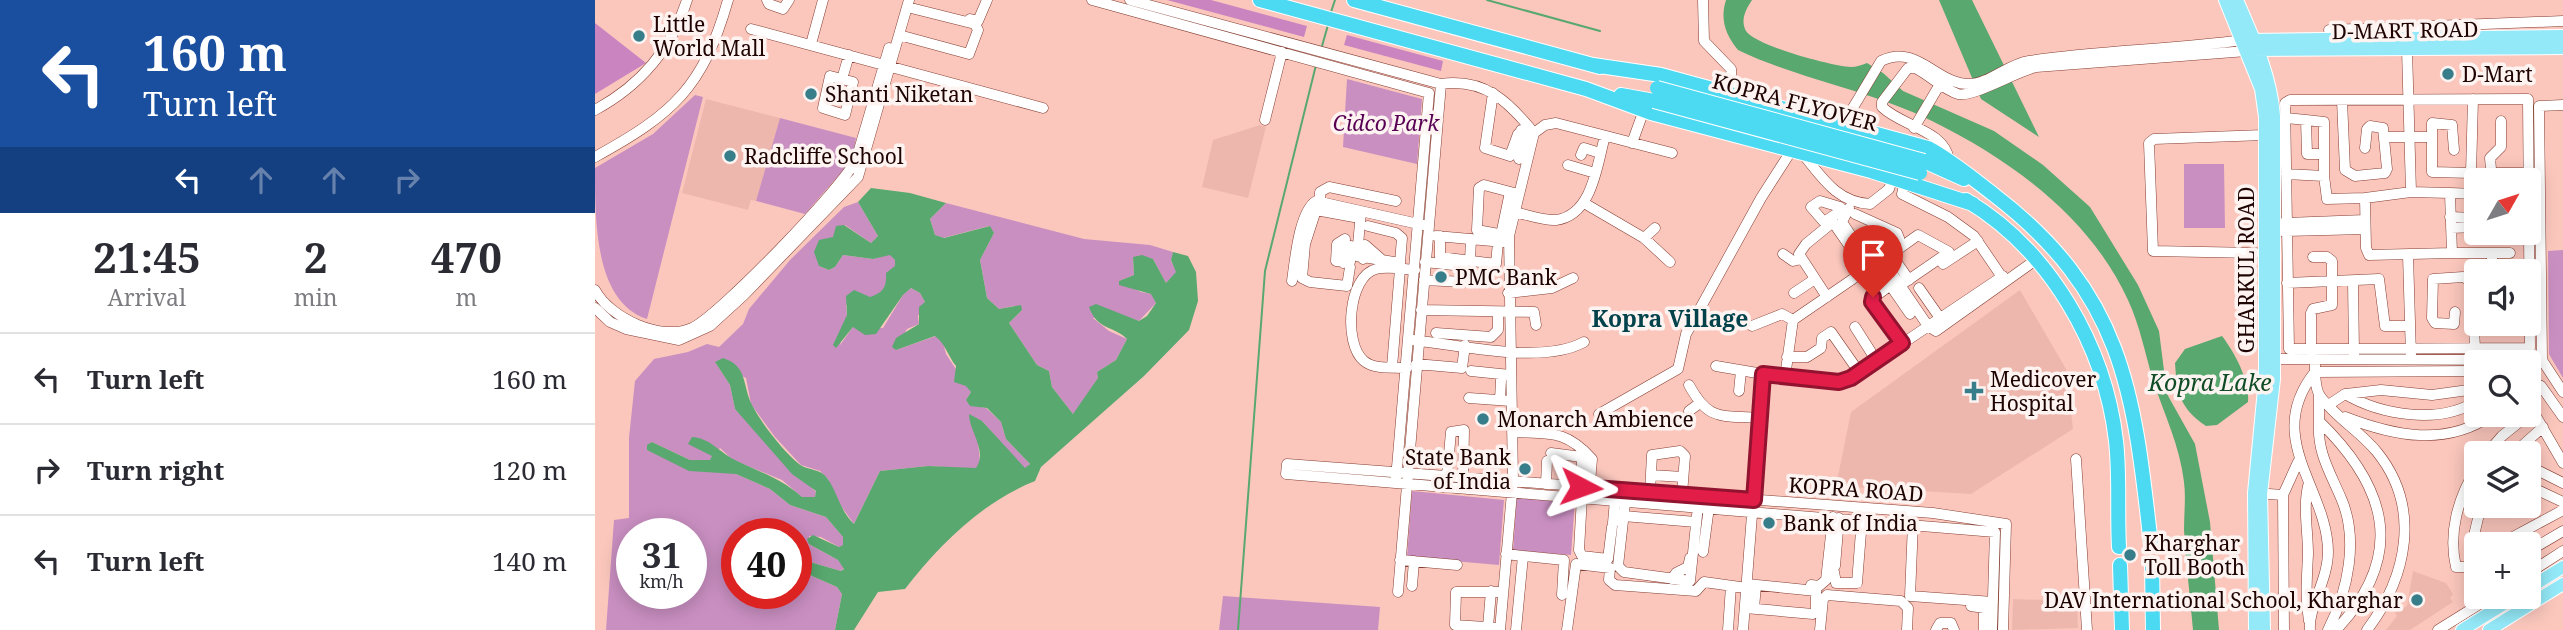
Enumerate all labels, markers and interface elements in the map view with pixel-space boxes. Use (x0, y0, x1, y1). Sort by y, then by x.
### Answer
place label: Little World Mall (653, 10, 766, 62)
street label: D-MART ROAD (2331, 15, 2479, 45)
text: 160 m (143, 19, 287, 85)
icon: left (28, 28, 119, 119)
marker: Little World Mall (631, 28, 647, 44)
place label: D-Mart (2462, 60, 2533, 88)
marker: D-Mart (2440, 66, 2456, 82)
street label: KOPRA FLYOVER (1710, 67, 1881, 138)
place label: Shanti Niketan (825, 80, 973, 108)
text: Turn left (143, 82, 277, 125)
marker: Shanti Niketan (803, 86, 819, 102)
park label: Cidco Park (1333, 109, 1440, 137)
place label: Radcliffe School (744, 142, 904, 170)
marker: Radcliffe School (722, 148, 738, 164)
icon: left (169, 161, 207, 199)
icon: ahead (242, 161, 280, 199)
icon: ahead (315, 161, 353, 199)
icon: right (388, 161, 426, 199)
north arrow (2464, 168, 2541, 245)
map controls (2464, 168, 2541, 609)
street label: GHARKUL ROAD (2232, 186, 2260, 354)
pin (1843, 225, 1903, 297)
text: 21:45 (93, 228, 201, 285)
text: 2 (304, 228, 328, 285)
text: 470 (431, 228, 502, 285)
icon: arrive (1854, 236, 1892, 274)
button: sound (2464, 259, 2541, 336)
place label: PMC Bank (1455, 263, 1558, 291)
marker: PMC Bank (1433, 269, 1449, 285)
text: Arrival (108, 281, 186, 313)
text: min (294, 281, 338, 313)
text: m (455, 281, 477, 313)
district label: Kopra Village (1592, 302, 1748, 334)
button: search (2464, 350, 2541, 427)
icon: left (28, 360, 66, 398)
text: Turn left (87, 361, 204, 397)
text: 160 m (492, 361, 567, 397)
place label: Medicover Hospital (1990, 365, 2096, 417)
water label: Kopra Lake (2147, 366, 2272, 398)
marker: Medicover Hospital (1964, 381, 1984, 401)
place label: Monarch Ambience (1497, 405, 1694, 433)
marker: Monarch Ambience (1475, 411, 1491, 427)
button: layers (2464, 441, 2541, 518)
place label: State Bank of India (1405, 443, 1512, 495)
position arrow (1544, 450, 1618, 524)
icon: right (28, 451, 66, 489)
text: Turn right (87, 452, 224, 488)
text: 120 m (492, 452, 567, 488)
marker: State Bank of India (1517, 461, 1533, 477)
street label: KOPRA ROAD (1788, 470, 1924, 508)
place label: Bank of India (1783, 509, 1918, 537)
marker: Bank of India (1761, 515, 1777, 531)
speed limit sign: 40 (721, 518, 812, 609)
place label: Kharghar Toll Booth (2144, 529, 2245, 581)
text: 31 (642, 531, 681, 578)
button: + (2464, 532, 2541, 609)
icon: left (28, 542, 66, 580)
text: Turn left (87, 543, 204, 579)
text: 140 m (492, 543, 567, 579)
marker: Kharghar Toll Booth (2122, 547, 2138, 563)
text: km/h (639, 569, 684, 593)
place label: DAV International School, Kharghar (2044, 586, 2403, 614)
marker: DAV International School, Kharghar (2409, 592, 2425, 608)

